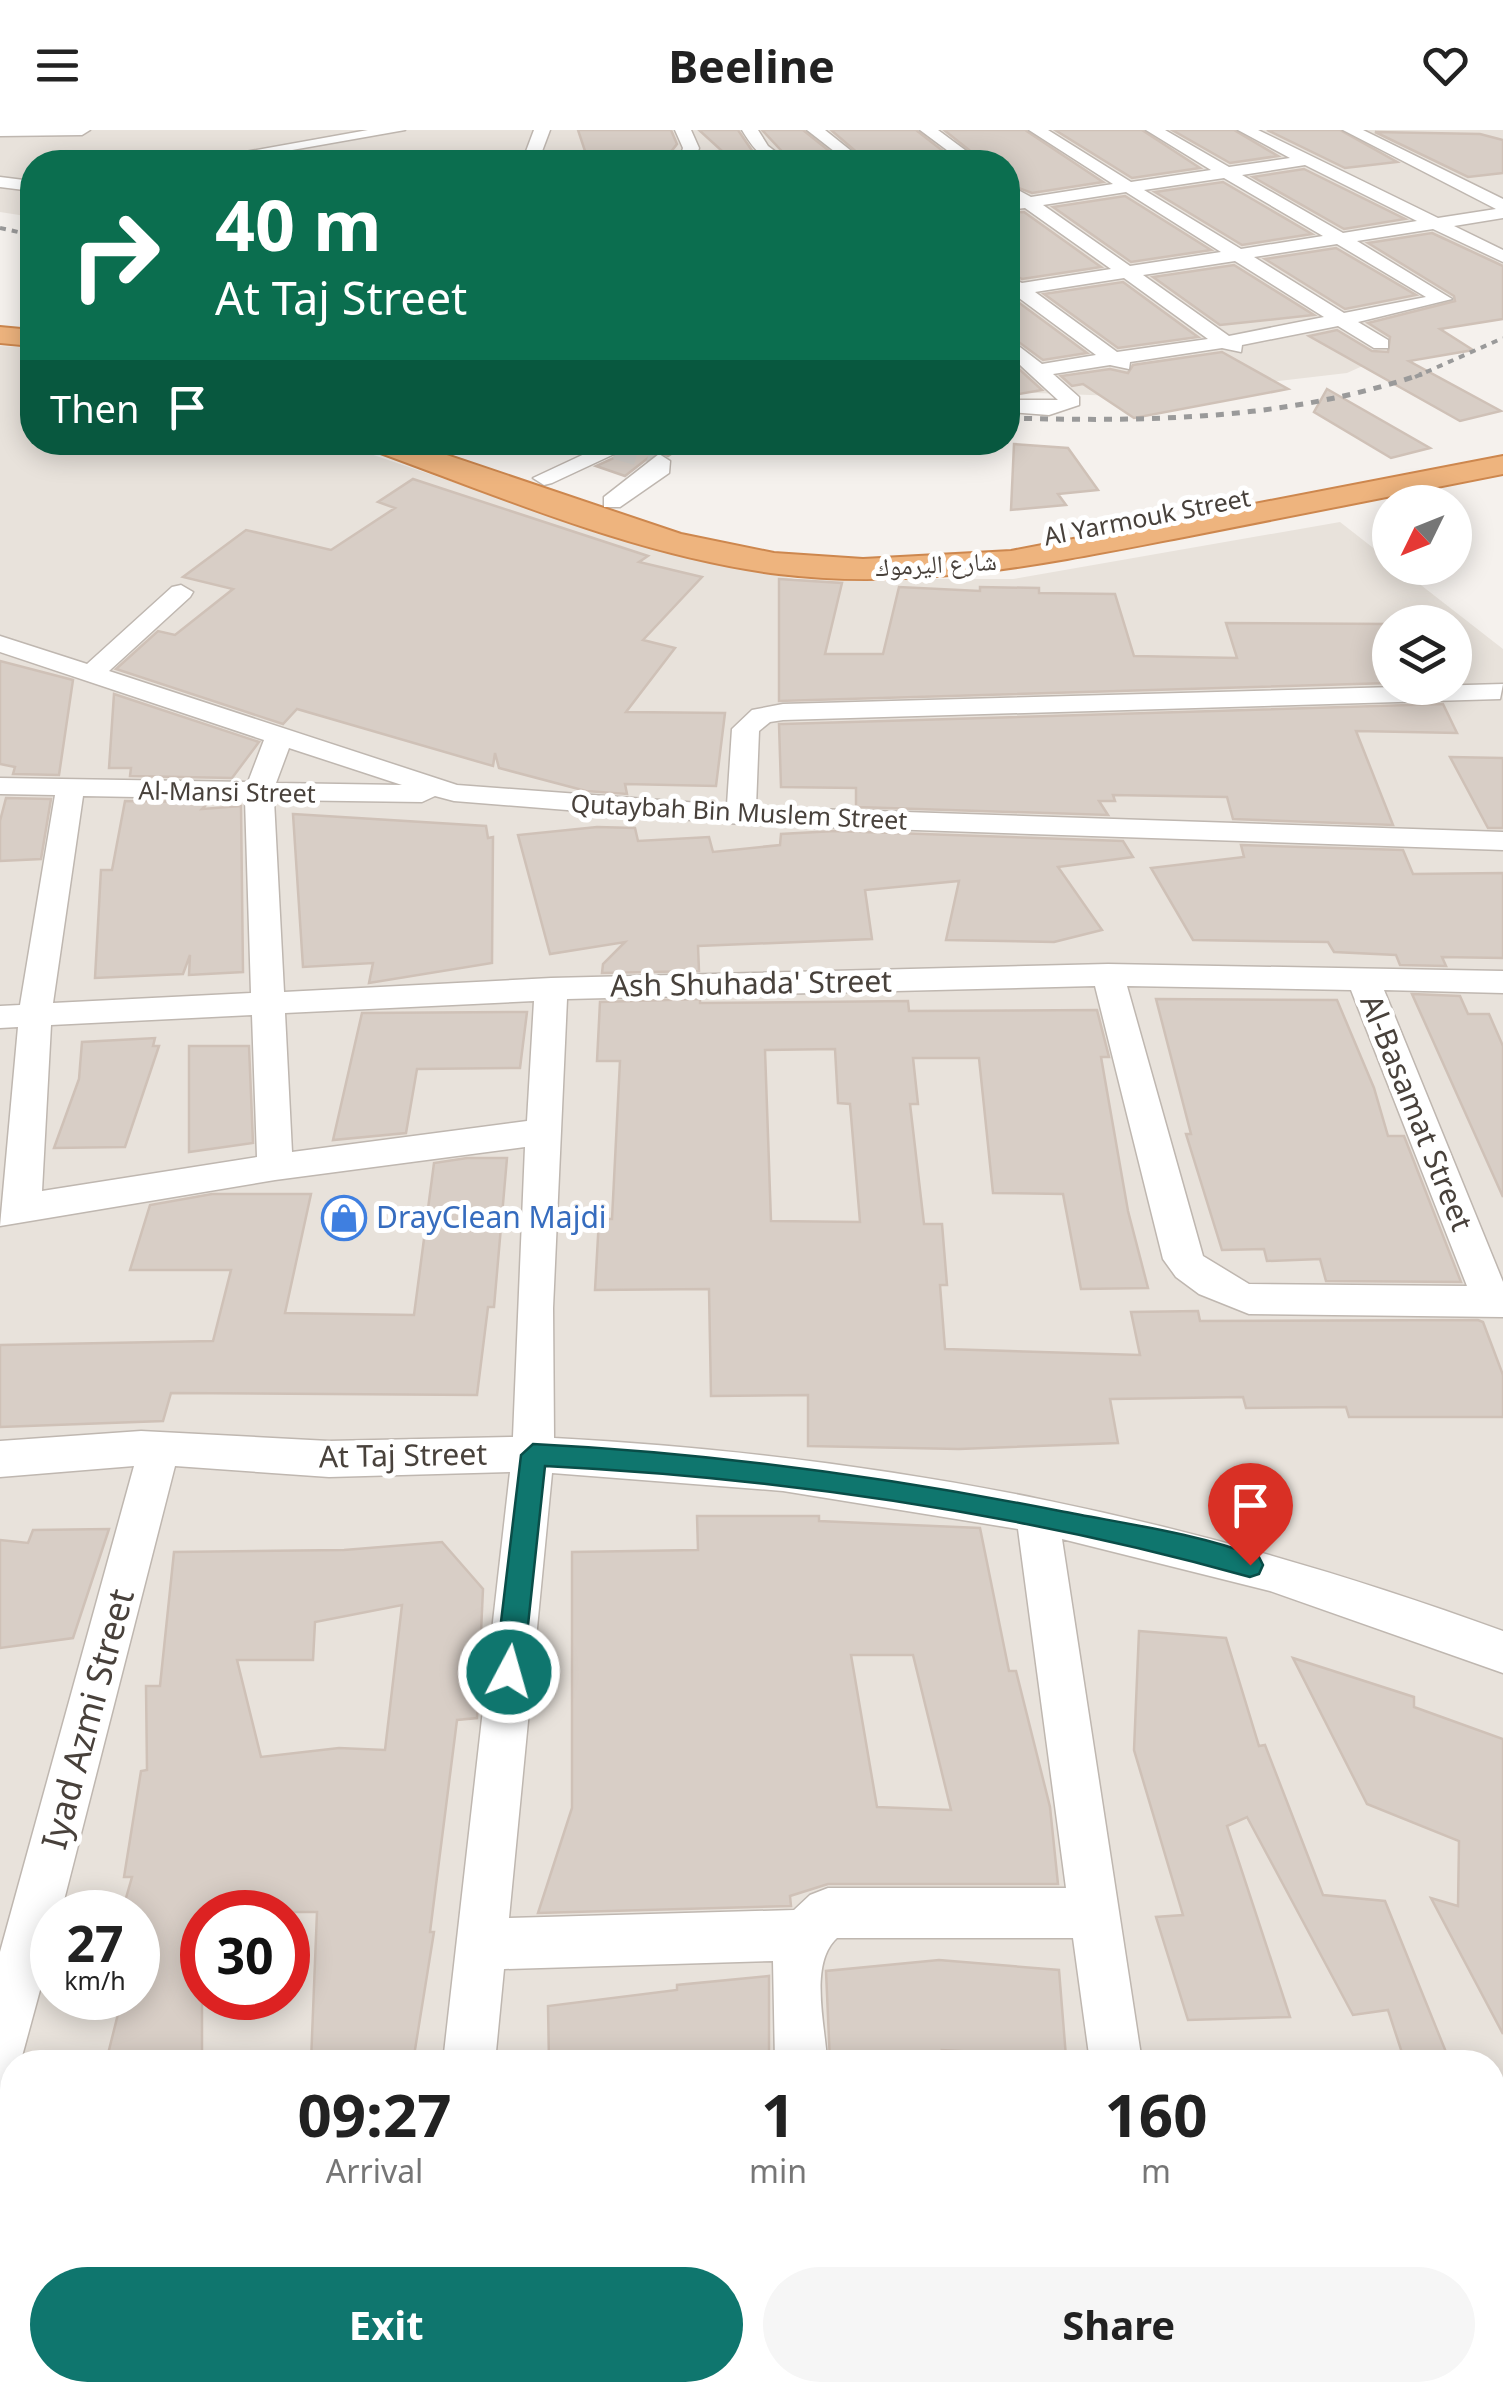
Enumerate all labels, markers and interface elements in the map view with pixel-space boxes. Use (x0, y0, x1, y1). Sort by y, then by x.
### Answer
text: Beeline (668, 35, 835, 96)
icon: menu (30, 38, 85, 93)
icon: heart (1418, 38, 1473, 93)
text: 40 m (215, 176, 382, 272)
icon: right (50, 190, 180, 320)
text: At Taj Street (215, 267, 467, 328)
icon: arrive (160, 380, 215, 435)
text: Then (50, 382, 140, 434)
street label: Al Yarmouk Street (1041, 479, 1253, 553)
north arrow (1372, 485, 1472, 585)
map controls (1372, 485, 1472, 705)
street label: شارع اليرموك (874, 543, 997, 583)
button: layers (1372, 605, 1472, 705)
street label: Al-Mansi Street (138, 772, 316, 810)
street label: Qutaybah Bin Muslem Street (570, 785, 908, 837)
street label: Ash Shuhada' Street (610, 960, 893, 1005)
street label: Al-Basamat Street (1351, 988, 1484, 1237)
shop icon: DrayClean Majdi (321, 1195, 367, 1241)
place label: DrayClean Majdi (376, 1196, 607, 1237)
street label: At Taj Street (319, 1433, 488, 1476)
pin (1208, 1463, 1293, 1566)
icon: arrive (1223, 1478, 1278, 1533)
street label: Iyad Azmi Street (29, 1583, 144, 1854)
position arrow (457, 1620, 561, 1724)
speed limit sign: 30 (180, 1890, 310, 2020)
text: 27 (66, 1909, 124, 1977)
text: km/h (64, 1963, 126, 1997)
text: 09:27 (297, 2073, 452, 2155)
text: 1 (761, 2073, 795, 2155)
text: 160 (1105, 2073, 1208, 2155)
text: Arrival (326, 2149, 423, 2192)
text: min (749, 2149, 807, 2192)
text: m (1141, 2149, 1171, 2192)
button: Exit (30, 2267, 743, 2382)
button: Share (763, 2267, 1475, 2382)

